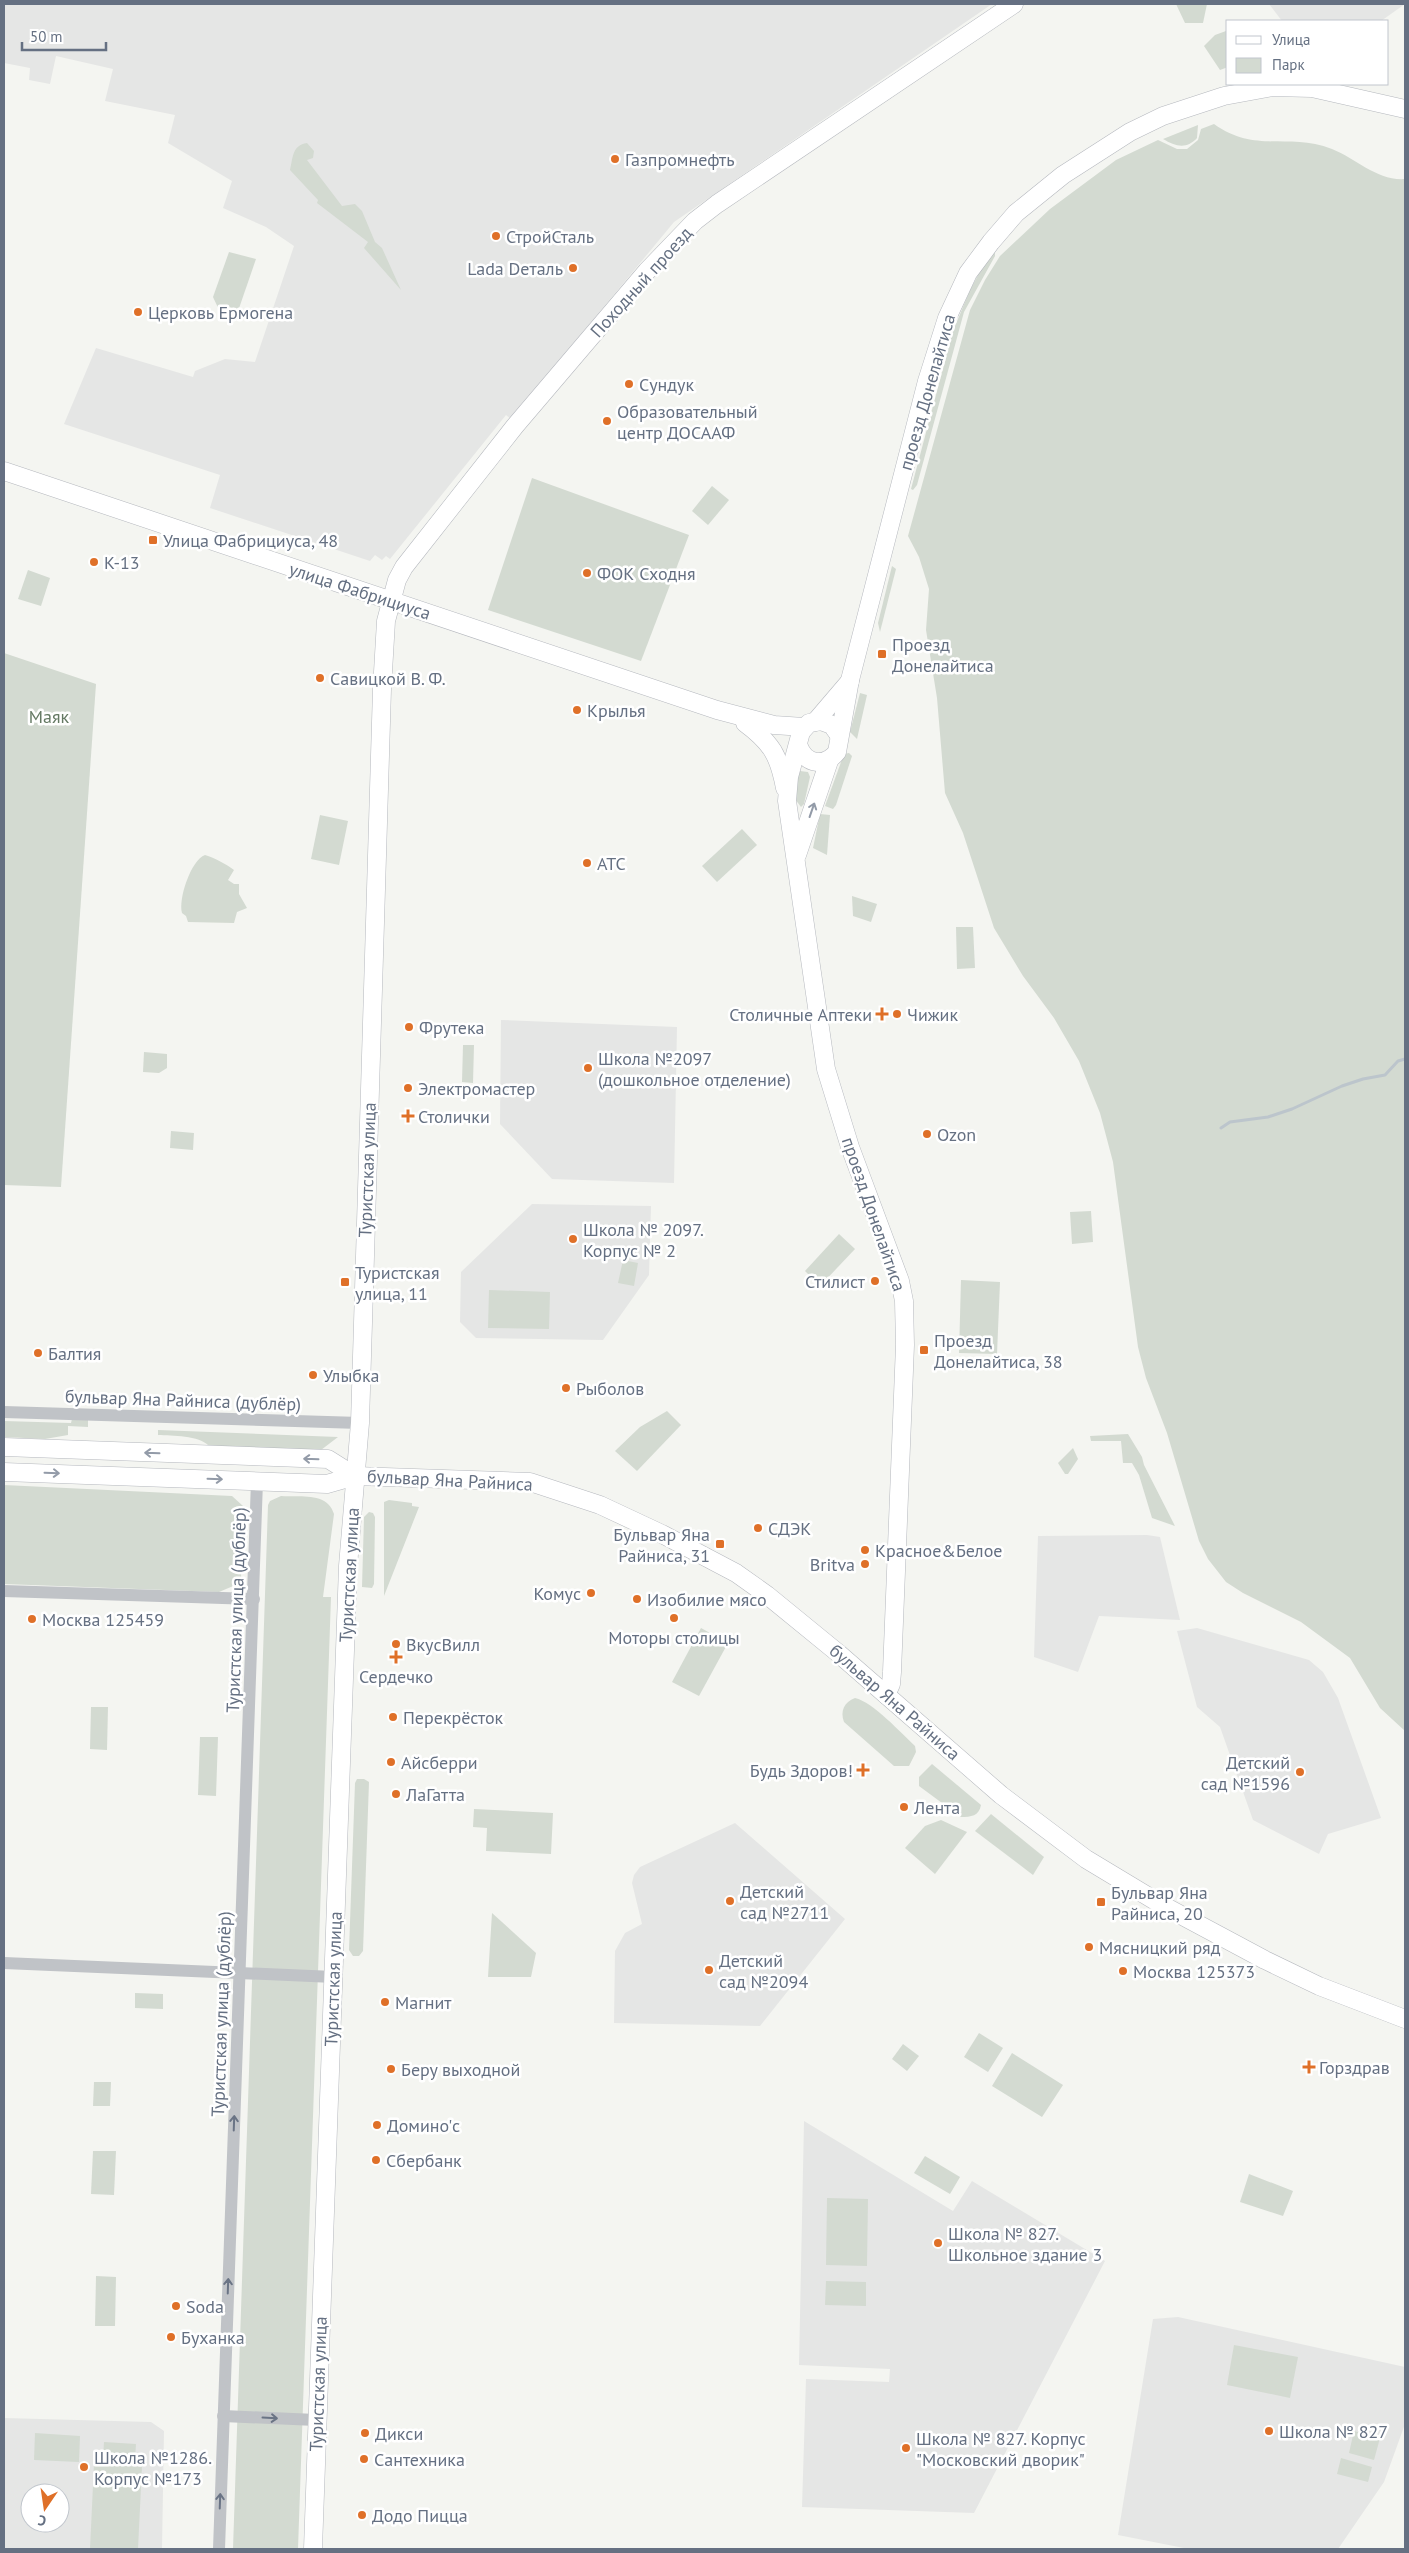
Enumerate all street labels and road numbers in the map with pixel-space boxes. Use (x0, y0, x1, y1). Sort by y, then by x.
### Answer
street label: Походный проезд (585, 222, 697, 342)
street label: проезд Донелайтиса (894, 311, 960, 473)
street label: улица Фабрициуса (286, 557, 434, 625)
street label: Туристская улица (353, 1102, 381, 1238)
street label: проезд Донелайтиса (837, 1134, 911, 1294)
street label: бульвар Яна Райниса (дублёр) (64, 1384, 302, 1416)
street label: бульвар Яна Райниса (367, 1464, 533, 1496)
street label: Туристская улица (дублёр) (221, 1507, 251, 1713)
street label: Туристская улица (334, 1507, 364, 1643)
street label: бульвар Яна Райниса (825, 1639, 965, 1765)
street label: Туристская улица (дублёр) (206, 1911, 236, 2117)
street label: Туристская улица (319, 1911, 347, 2047)
street label: Туристская улица (304, 2316, 332, 2452)

